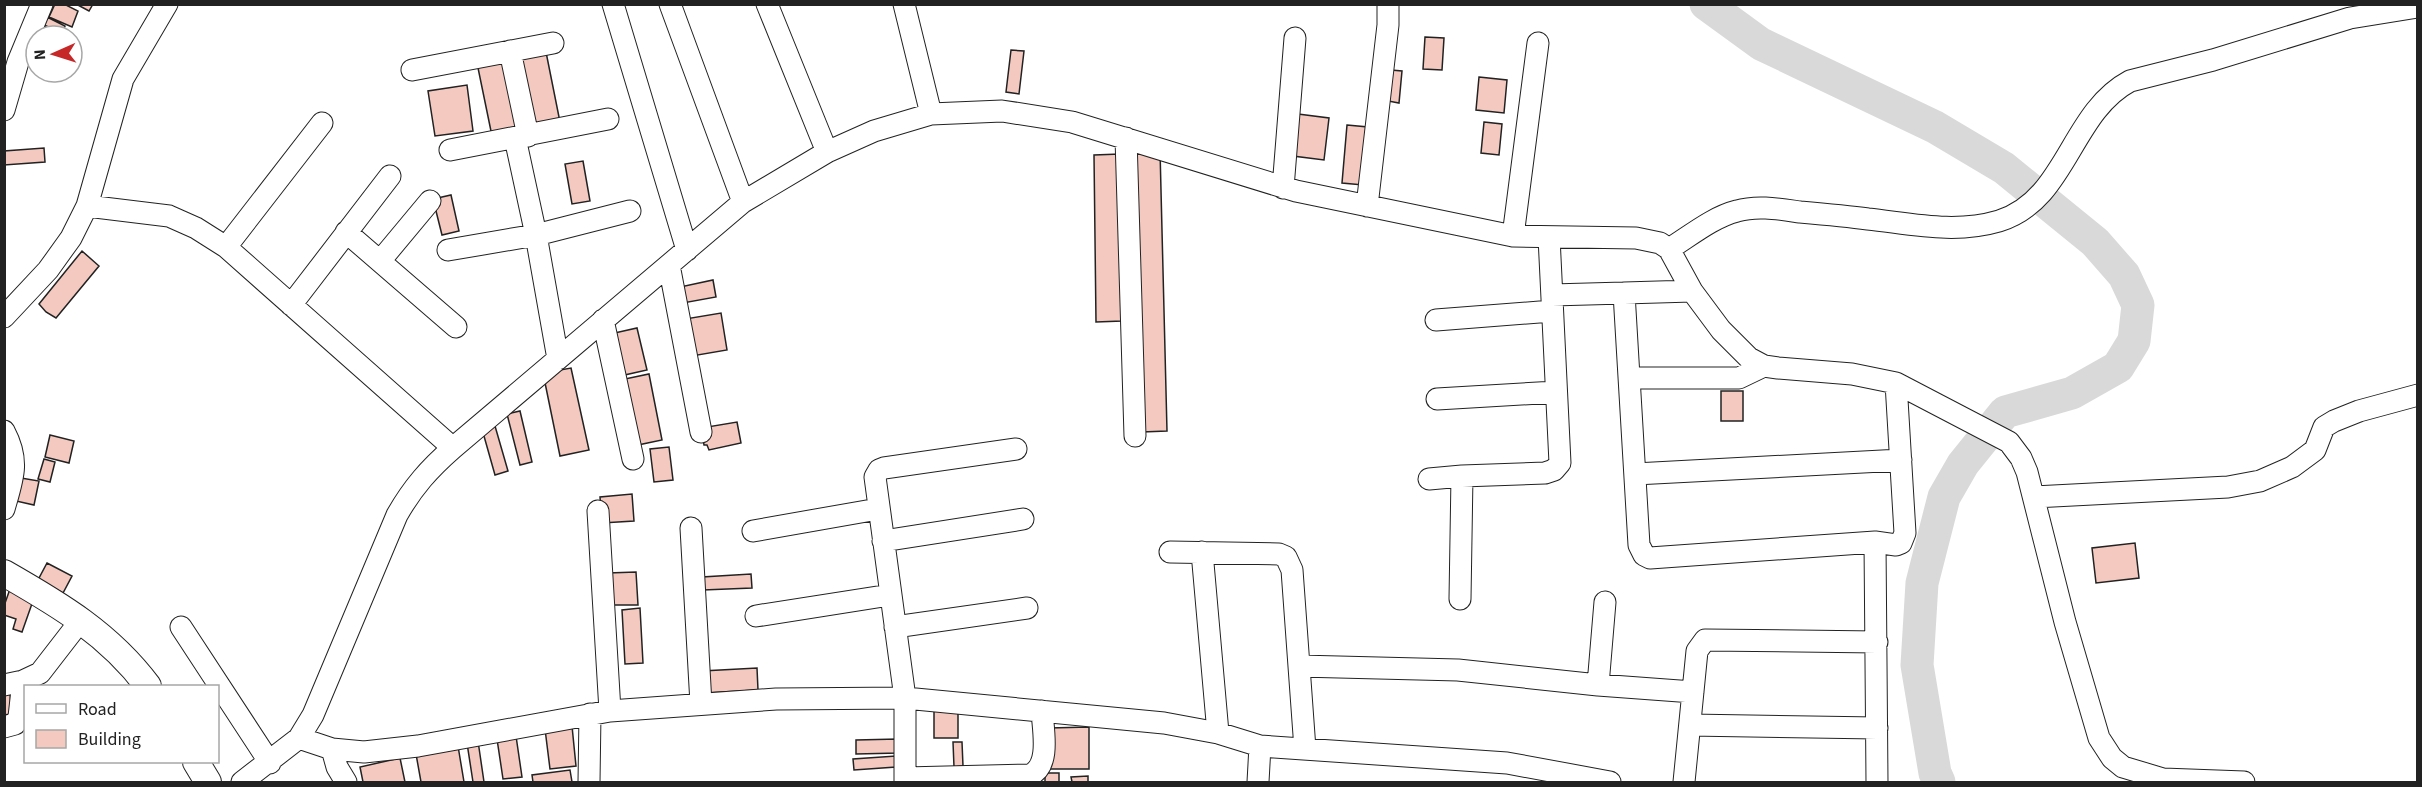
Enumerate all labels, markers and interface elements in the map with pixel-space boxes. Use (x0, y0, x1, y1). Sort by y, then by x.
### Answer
north arrow (24, 24, 84, 84)
text: N (29, 49, 51, 61)
legend (24, 685, 219, 763)
text: Road (78, 697, 117, 722)
text: Building (78, 727, 141, 752)

